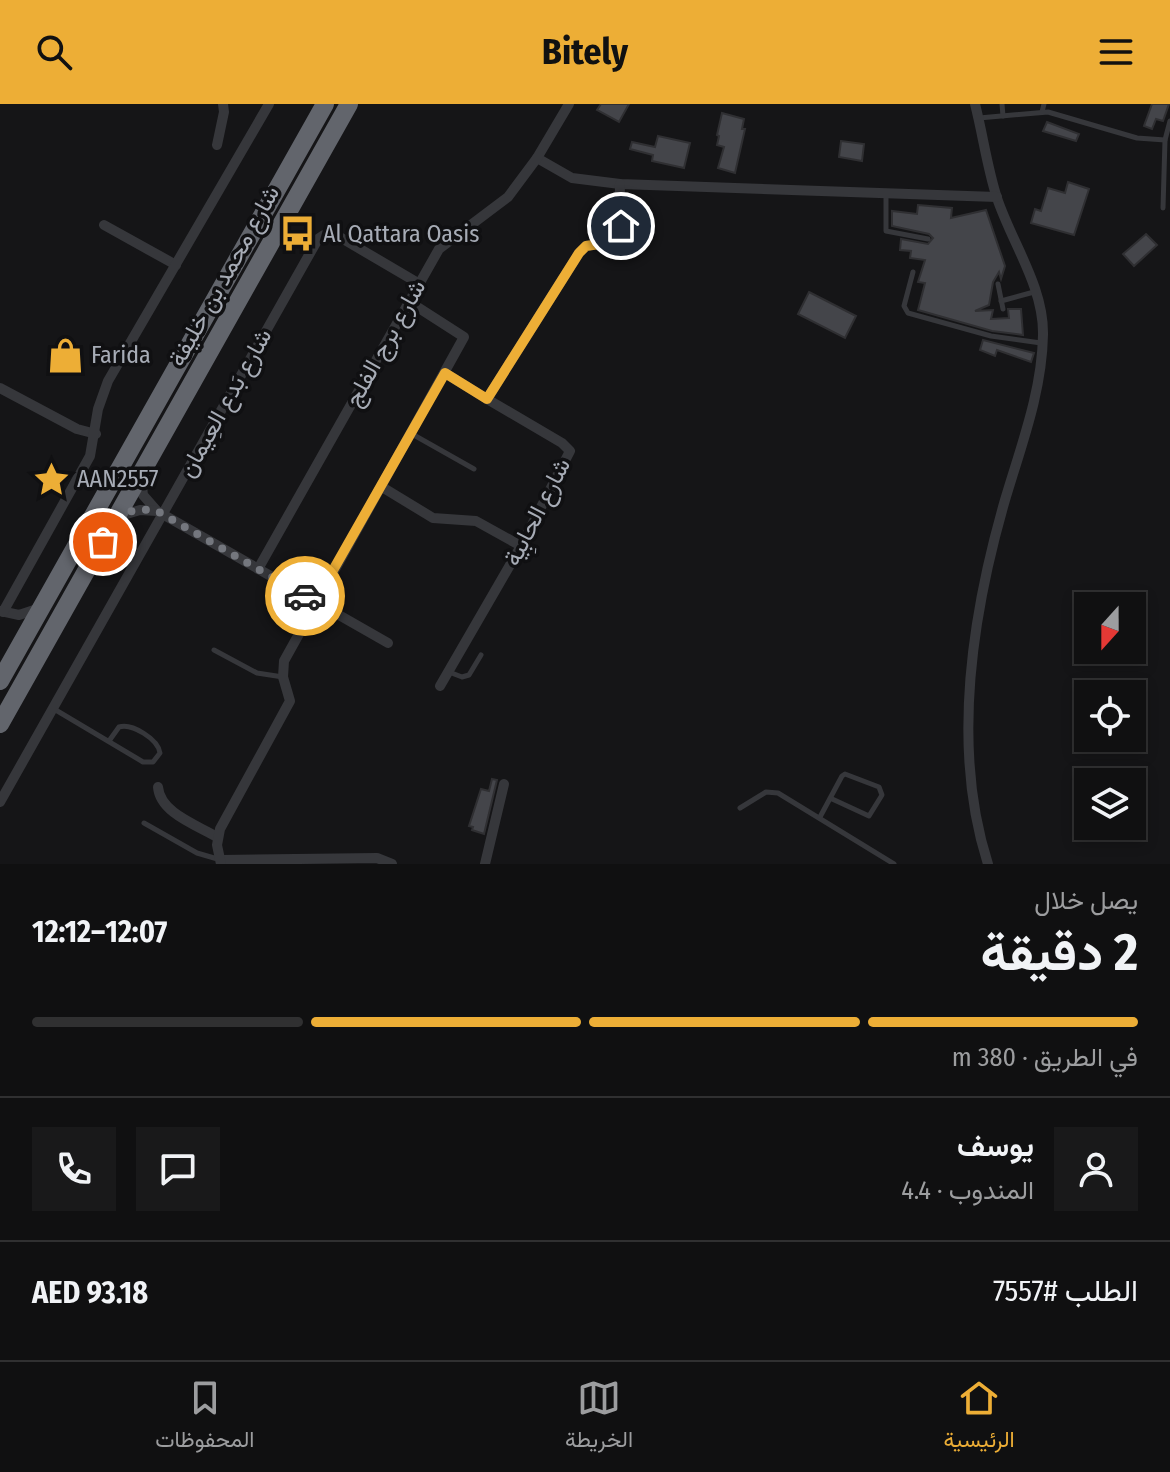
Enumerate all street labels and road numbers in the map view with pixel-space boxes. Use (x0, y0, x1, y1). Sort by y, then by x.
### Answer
street label: شارع محمد بن خليفة (163, 181, 287, 372)
street label: شارع برج الفلج (339, 275, 434, 413)
street label: شارع بَدع العِيمان (173, 324, 279, 483)
street label: شارع الحابِية (498, 453, 580, 572)

